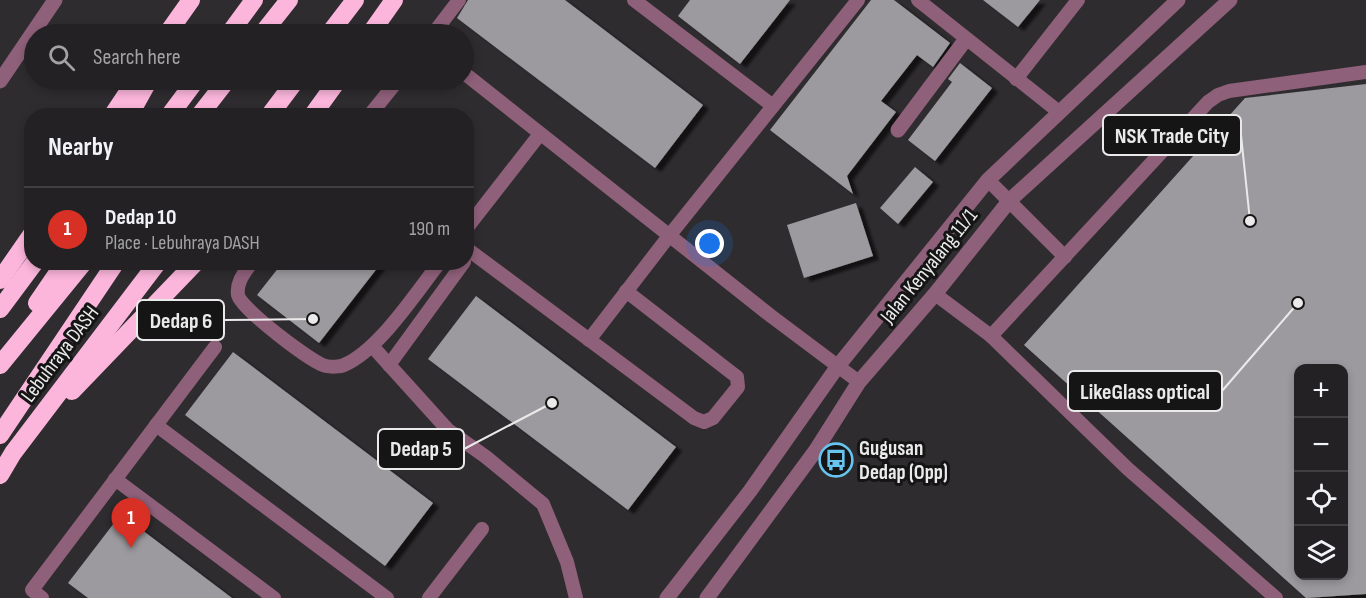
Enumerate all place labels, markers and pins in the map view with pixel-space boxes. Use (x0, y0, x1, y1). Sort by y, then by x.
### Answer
callout: NSK Trade City (1103, 115, 1241, 155)
callout: Dedap 6 (137, 300, 224, 340)
callout: LikeGlass optical (1068, 371, 1222, 411)
callout: Dedap 5 (378, 429, 464, 469)
place label: Gugusan Dedap (Opp) (859, 436, 948, 485)
bus stop icon: Gugusan Dedap (Opp) (818, 442, 854, 478)
pin: 1 (112, 498, 150, 548)

